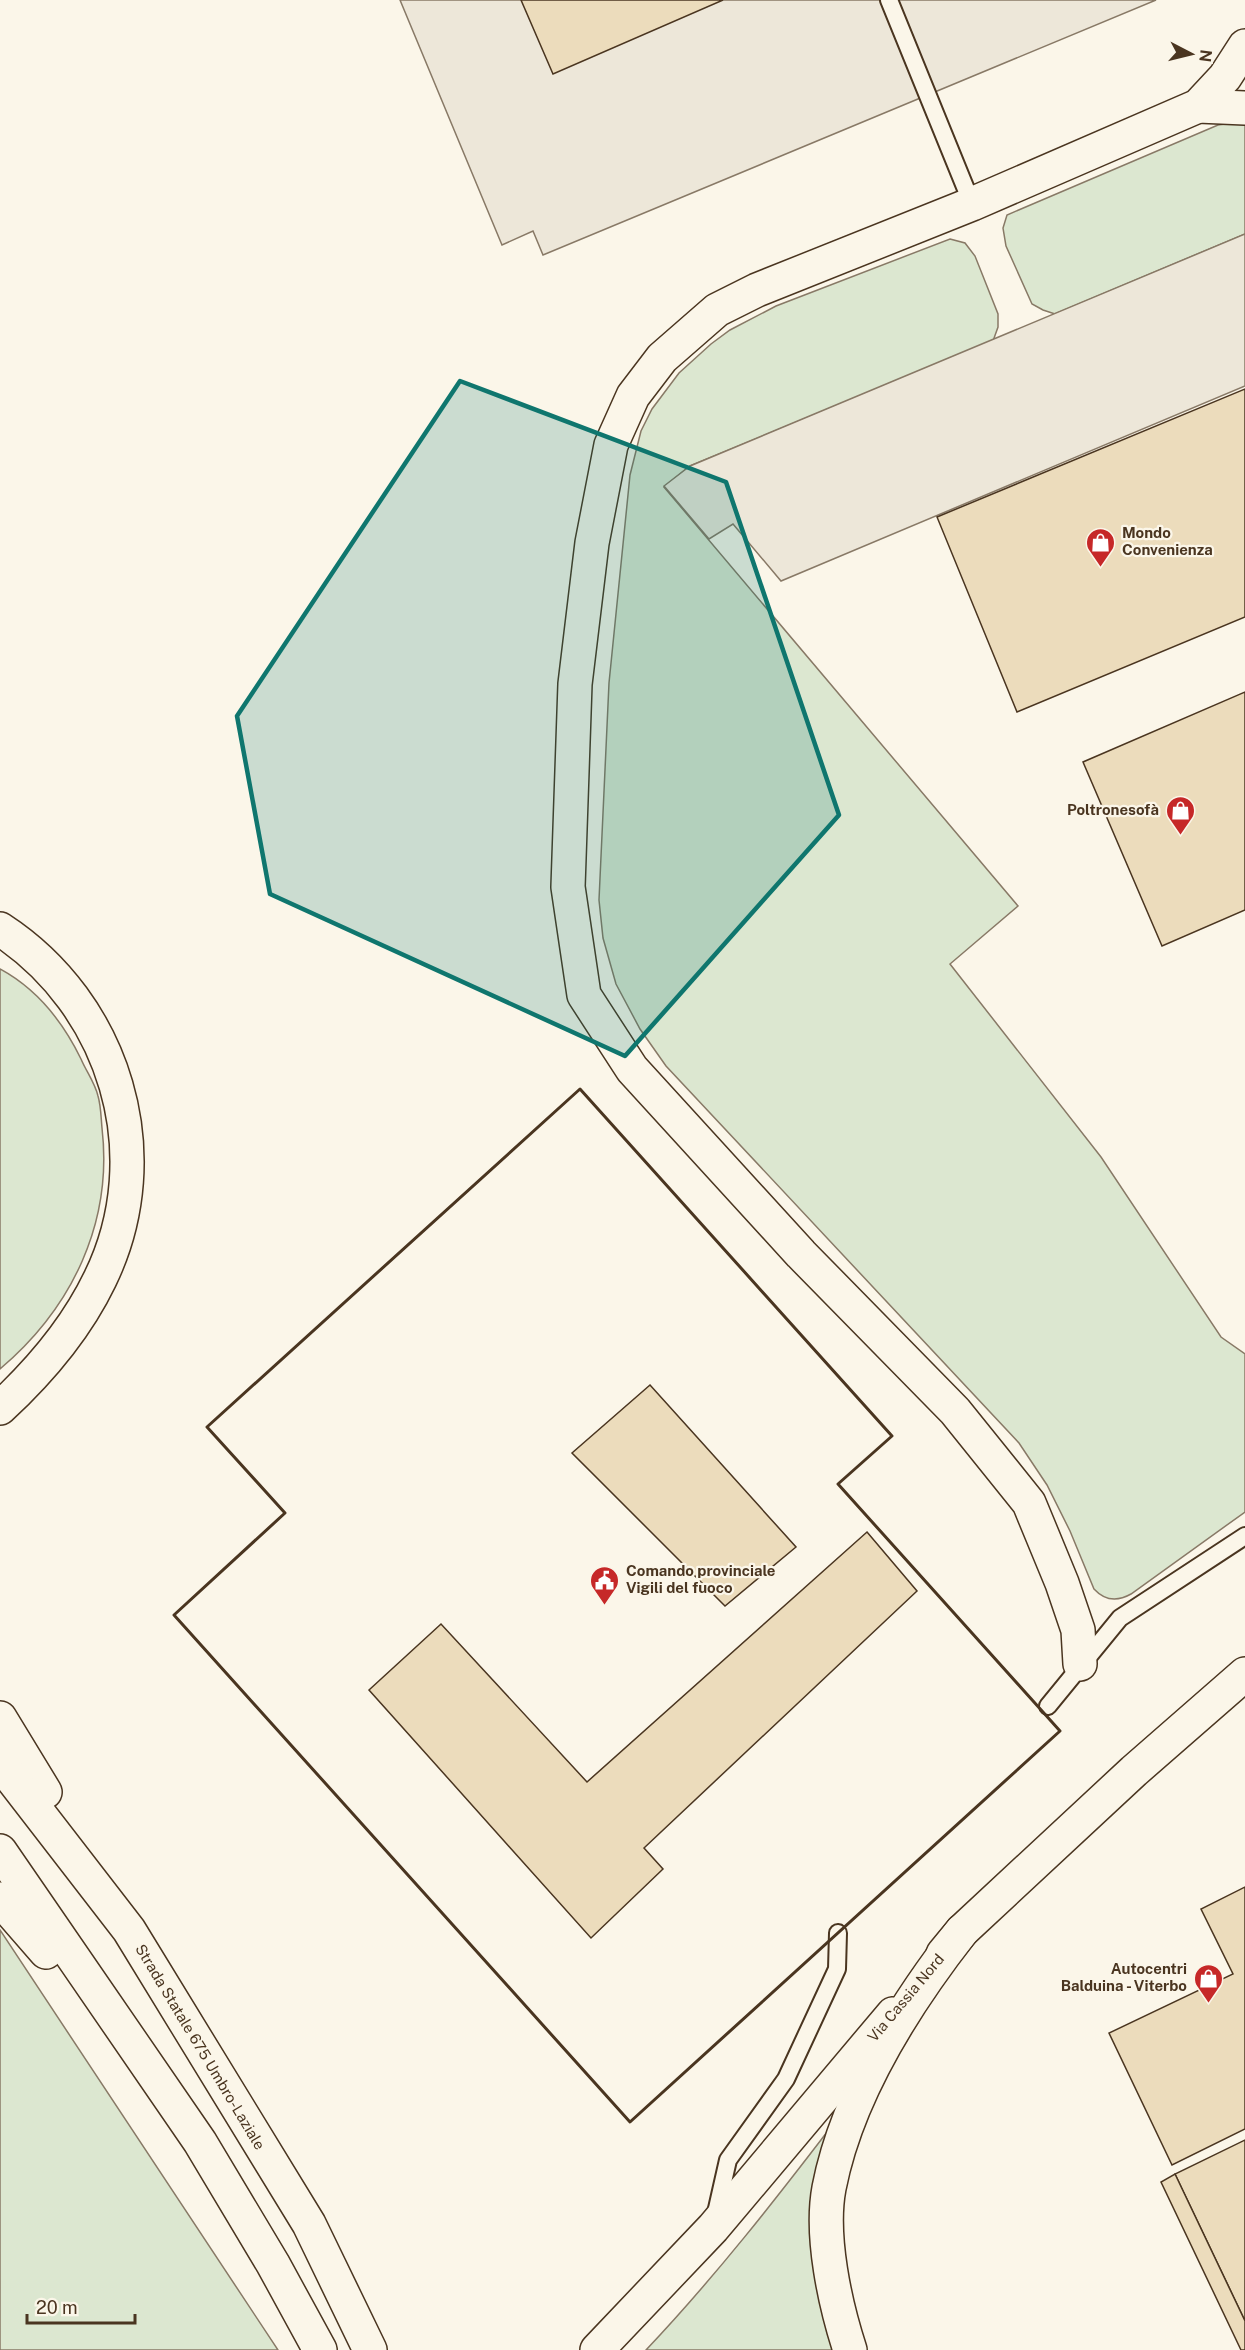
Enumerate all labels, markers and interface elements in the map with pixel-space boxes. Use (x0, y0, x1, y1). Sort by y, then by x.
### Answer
north arrow (1161, 24, 1221, 84)
text: N (1195, 48, 1216, 63)
place label: Mondo Convenienza (1122, 524, 1213, 558)
shop icon: Mondo Convenienza (1085, 526, 1117, 568)
shop icon: Poltronesofà (1164, 794, 1196, 836)
place label: Poltronesofà (1067, 801, 1159, 818)
place label: Comando provinciale Vigili del fuoco (626, 1562, 776, 1596)
public building icon: Comando provinciale Vigili del fuoco (589, 1564, 621, 1606)
street label: Strada Statale 675 Umbro-Laziale (132, 1941, 269, 2152)
street label: Via Cassia Nord (864, 1950, 947, 2045)
place label: Autocentri Balduina - Viterbo (1061, 1960, 1187, 1994)
shop icon: Autocentri Balduina - Viterbo (1192, 1962, 1224, 2004)
scale bar (27, 2287, 135, 2325)
text: 20 m (36, 2297, 78, 2318)

